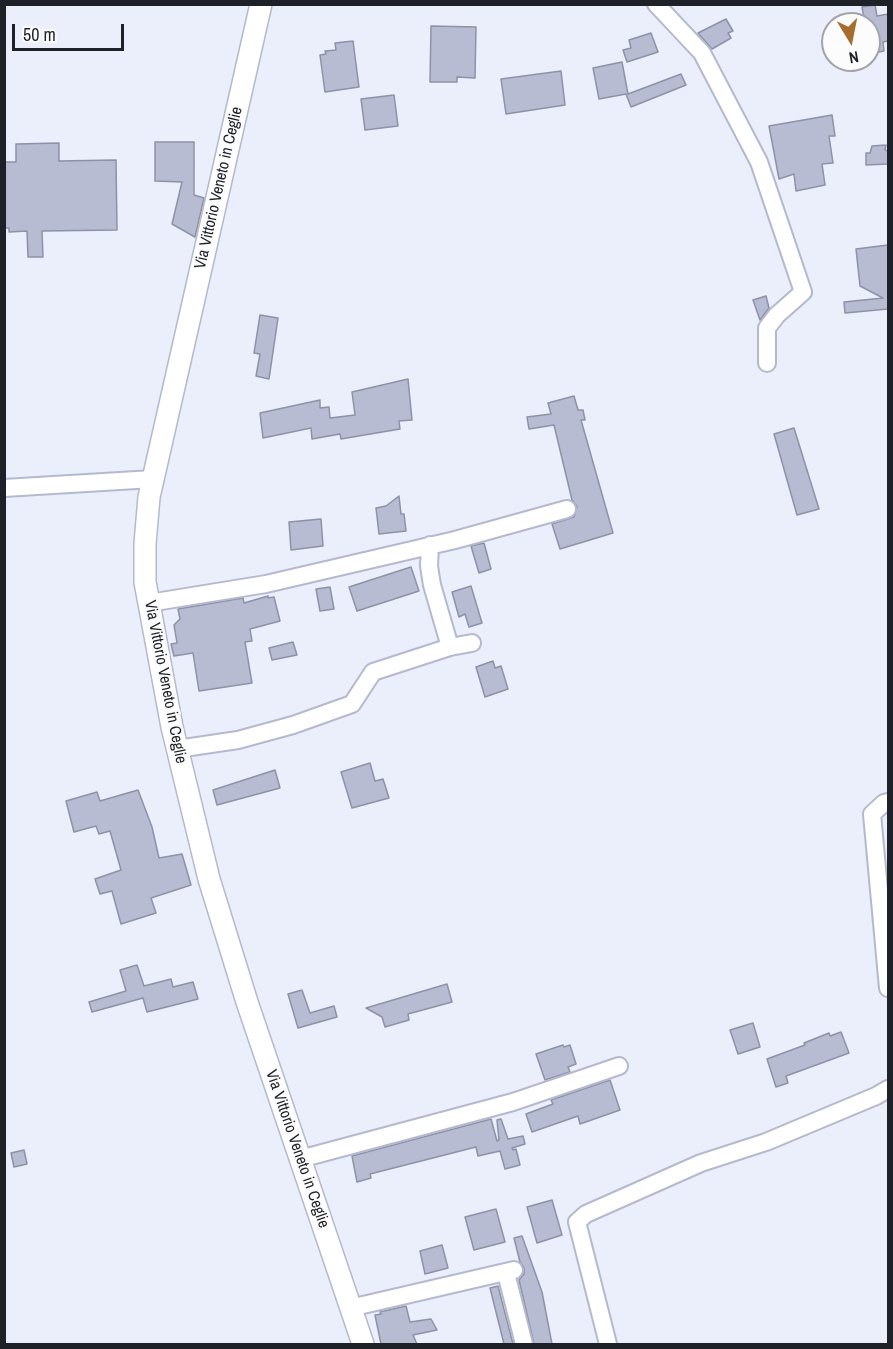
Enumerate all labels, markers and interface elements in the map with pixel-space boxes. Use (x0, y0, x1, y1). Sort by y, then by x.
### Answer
scale bar (15, 12, 128, 50)
north arrow (821, 12, 881, 72)
text: 50 m (23, 22, 56, 47)
text: N (847, 46, 860, 69)
street label: Via Vittorio Veneto in Ceglie (191, 105, 247, 271)
street label: Via Vittorio Veneto in Ceglie (140, 599, 190, 765)
street label: Via Vittorio Veneto in Ceglie (261, 1067, 333, 1231)

